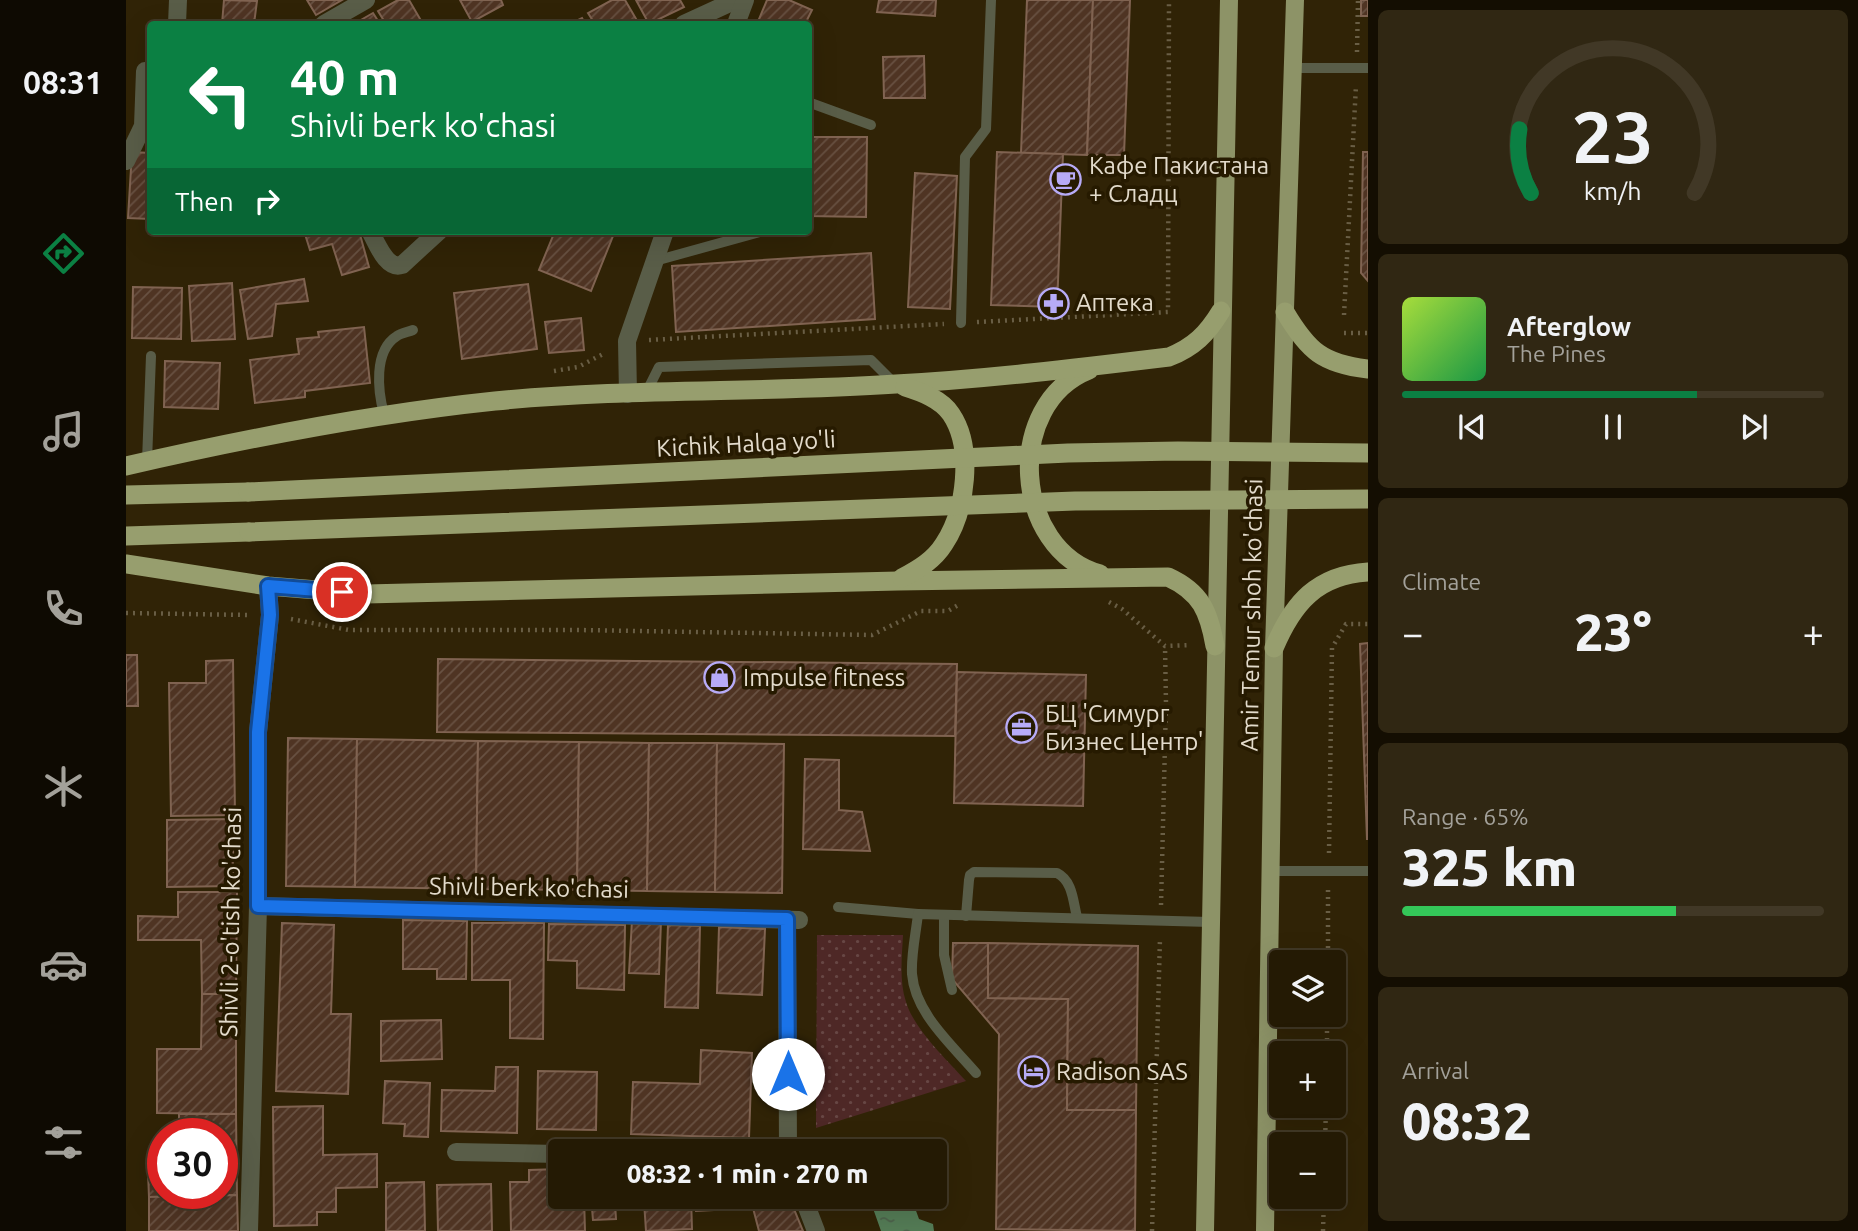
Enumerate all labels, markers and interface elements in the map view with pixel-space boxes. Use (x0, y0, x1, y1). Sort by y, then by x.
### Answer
icon: left (175, 49, 266, 140)
text: 40 m (290, 49, 399, 104)
text: 08:31 (23, 64, 103, 100)
text: 23 (1572, 95, 1654, 177)
text: Shivli berk ko'chasi (290, 107, 556, 143)
place label: Кафе Пакистана + Сладц (1089, 152, 1269, 207)
cafe icon: Кафе Пакистана + Сладц (1049, 163, 1083, 197)
text: km/h (1584, 177, 1642, 205)
icon: right (248, 182, 286, 220)
text: Then (175, 187, 234, 216)
icon: directions (39, 229, 88, 278)
pharmacy icon: Аптека (1036, 286, 1070, 320)
place label: Аптека (1076, 289, 1154, 316)
text: Afterglow (1507, 312, 1631, 341)
text: The Pines (1507, 341, 1606, 366)
icon: music (39, 407, 88, 456)
icon: previous (1453, 408, 1491, 446)
icon: pause (1594, 408, 1632, 446)
icon: next (1735, 408, 1773, 446)
street label: Kichik Halqa yo'li (656, 425, 836, 462)
street label: Amir Temur shoh ko'chasi (1236, 478, 1267, 752)
pin (312, 562, 372, 622)
text: Climate (1402, 569, 1481, 594)
icon: arrive (323, 573, 361, 611)
icon: phone (39, 584, 88, 633)
text: 23° (1574, 603, 1652, 661)
text: − (1402, 612, 1423, 654)
text: + (1803, 612, 1824, 654)
shop icon: Impulse fitness (703, 661, 737, 695)
place label: Impulse fitness (743, 664, 905, 691)
place label: БЦ 'Симург Бизнес Центр' (1045, 700, 1204, 755)
office icon: БЦ 'Симург Бизнес Центр' (1005, 711, 1039, 745)
icon: climate (39, 762, 88, 811)
text: Range · 65% (1402, 804, 1529, 829)
street label: Shivli 2-o'tish ko'chasi (215, 807, 246, 1037)
text: 325 km (1402, 838, 1577, 896)
street label: Shivli berk ko'chasi (429, 872, 629, 903)
icon: car (39, 940, 88, 989)
map controls (1269, 950, 1346, 1209)
button: layers (1269, 950, 1346, 1027)
position arrow (751, 1037, 825, 1111)
button: + (1269, 1041, 1346, 1118)
hotel icon: Radison SAS (1016, 1055, 1050, 1089)
place label: Radison SAS (1056, 1058, 1188, 1085)
text: Arrival (1402, 1058, 1469, 1083)
text: 08:32 (1402, 1092, 1532, 1150)
icon: filters (39, 1118, 88, 1167)
speed limit sign: 30 (147, 1118, 238, 1209)
button: − (1269, 1132, 1346, 1209)
text: 08:32 · 1 min · 270 m (627, 1159, 868, 1188)

